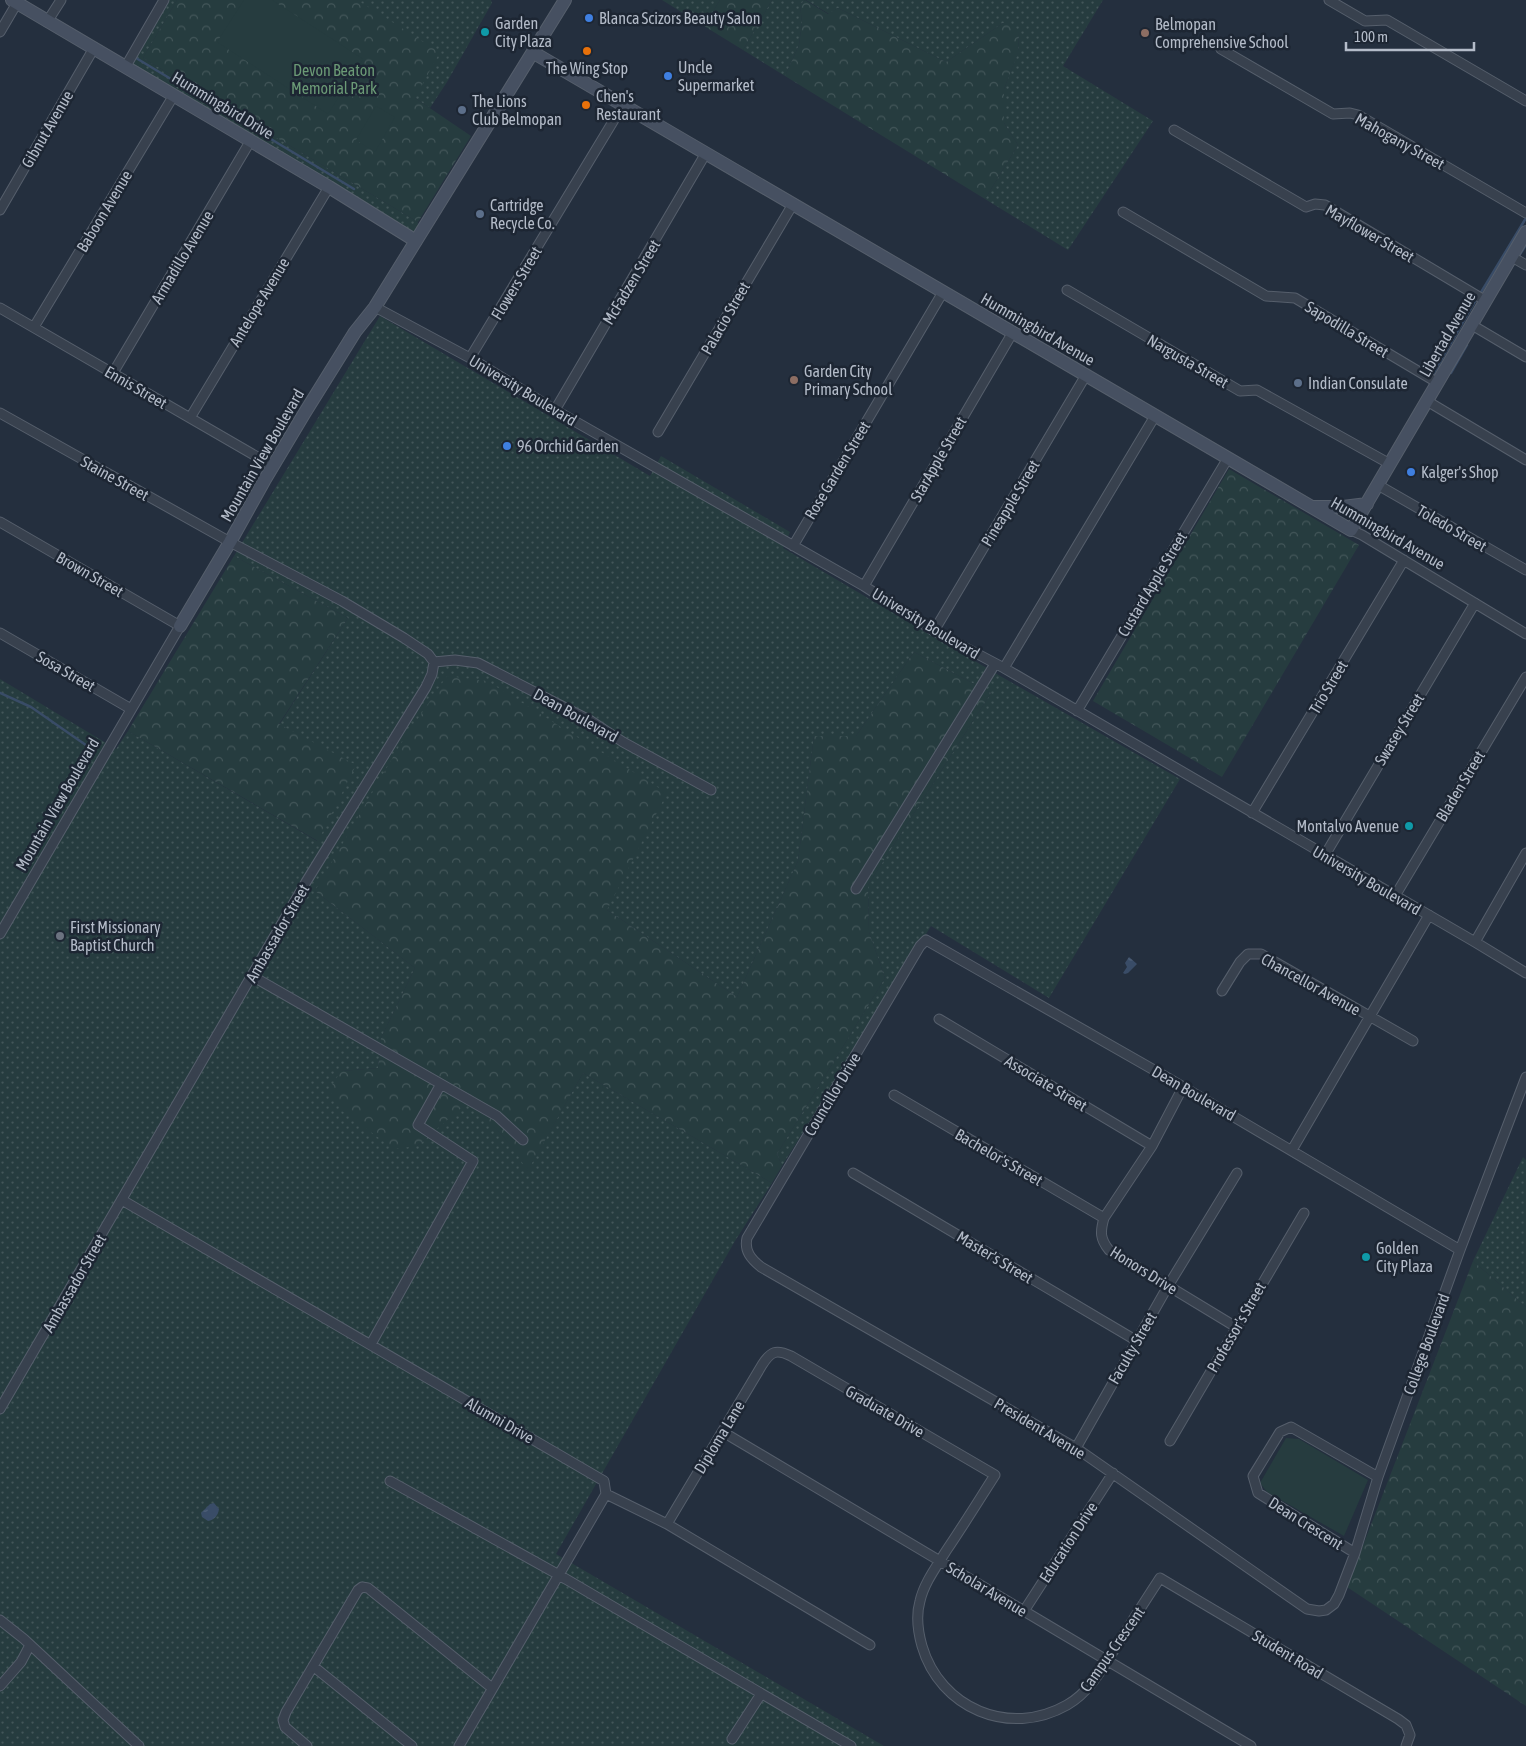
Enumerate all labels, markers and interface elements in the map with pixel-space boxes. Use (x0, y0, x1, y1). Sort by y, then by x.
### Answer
place label: Blanca Scizors Beauty Salon (599, 9, 761, 28)
marker: Blanca Scizors Beauty Salon (583, 12, 595, 24)
place label: Garden City Plaza (495, 14, 552, 51)
place label: Belmopan Comprehensive School (1155, 15, 1289, 52)
scale bar (1346, 20, 1474, 52)
marker: Garden City Plaza (479, 26, 491, 38)
marker: Belmopan Comprehensive School (1139, 27, 1151, 39)
text: 100 m (1354, 28, 1388, 45)
marker: The Wing Stop (581, 45, 593, 57)
place label: Uncle Supermarket (678, 58, 755, 95)
place label: The Wing Stop (546, 59, 628, 78)
park label: Devon Beaton Memorial Park (291, 61, 377, 97)
street label: Hummingbird Drive (168, 68, 277, 143)
marker: Uncle Supermarket (662, 70, 674, 82)
street label: Gibnut Avenue (18, 87, 76, 171)
place label: Chen's Restaurant (596, 87, 661, 123)
place label: The Lions Club Belmopan (472, 92, 562, 129)
marker: Chen's Restaurant (580, 99, 592, 111)
marker: The Lions Club Belmopan (456, 104, 468, 116)
street label: Mahogany Street (1352, 109, 1448, 174)
street label: Baboon Avenue (73, 167, 135, 255)
place label: Cartridge Recycle Co. (490, 196, 555, 233)
street label: Mayflower Street (1322, 200, 1418, 267)
street label: Armadillo Avenue (147, 207, 217, 307)
marker: Cartridge Recycle Co. (474, 208, 486, 220)
street label: McFadzen Street (599, 236, 664, 328)
street label: Flowers Street (487, 243, 545, 323)
street label: Antelope Avenue (225, 254, 293, 350)
street label: Palacio Street (697, 278, 753, 358)
street label: Libertad Avenue (1415, 288, 1479, 380)
street label: Hummingbird Avenue (977, 289, 1098, 370)
street label: Sapodilla Street (1302, 297, 1392, 362)
street label: Nargusta Street (1144, 331, 1232, 393)
street label: University Boulevard (465, 351, 580, 430)
street label: Ennis Street (102, 362, 171, 412)
place label: Garden City Primary School (804, 362, 893, 399)
marker: Garden City Primary School (788, 374, 800, 386)
place label: Indian Consulate (1308, 374, 1408, 392)
marker: Indian Consulate (1292, 377, 1304, 389)
street label: Mountain View Boulevard (217, 386, 307, 524)
street label: StarApple Street (906, 413, 971, 505)
street label: Rose Garden Street (801, 417, 874, 522)
place label: 96 Orchid Garden (517, 437, 619, 455)
marker: 96 Orchid Garden (501, 440, 513, 452)
street label: Staine Street (78, 452, 152, 504)
street label: Pineapple Street (977, 456, 1044, 550)
place label: Kalger's Shop (1421, 463, 1499, 482)
marker: Kalger's Shop (1405, 466, 1417, 478)
street label: Hummingbird Avenue (1327, 493, 1448, 574)
street label: Toledo Street (1414, 501, 1490, 555)
street label: Custard Apple Street (1114, 528, 1191, 640)
street label: Brown Street (53, 548, 127, 601)
street label: University Boulevard (868, 584, 983, 663)
street label: Sosa Street (34, 647, 99, 695)
street label: Trio Street (1305, 657, 1351, 717)
street label: Dean Boulevard (531, 684, 621, 746)
street label: Swasey Street (1371, 690, 1428, 768)
street label: Mountain View Boulevard (12, 735, 102, 873)
street label: Bladen Street (1432, 747, 1488, 825)
place label: Montalvo Avenue (1296, 817, 1399, 835)
marker: Montalvo Avenue (1403, 820, 1415, 832)
street label: University Boulevard (1309, 842, 1424, 919)
street label: Ambassador Street (242, 880, 313, 985)
place label: First Missionary Baptist Church (70, 918, 161, 955)
marker: First Missionary Baptist Church (54, 930, 66, 942)
street label: Chancellor Avenue (1258, 949, 1364, 1019)
street label: Councillor Drive (800, 1049, 864, 1139)
street label: Associate Street (1002, 1051, 1091, 1115)
street label: Dean Boulevard (1149, 1062, 1239, 1124)
street label: Bachelor's Street (952, 1125, 1046, 1189)
street label: Master's Street (954, 1227, 1037, 1287)
street label: Ambassador Street (39, 1230, 110, 1335)
place label: Golden City Plaza (1376, 1239, 1433, 1276)
street label: Honors Drive (1107, 1242, 1181, 1298)
marker: Golden City Plaza (1360, 1251, 1372, 1263)
street label: Professor's Street (1203, 1278, 1269, 1375)
street label: College Boulevard (1399, 1291, 1454, 1397)
street label: Faculty Street (1104, 1309, 1161, 1388)
street label: Graduate Drive (842, 1381, 928, 1441)
street label: Alumni Drive (463, 1393, 537, 1447)
street label: President Avenue (991, 1394, 1089, 1462)
street label: Diploma Lane (690, 1397, 749, 1477)
street label: Dean Crescent (1266, 1493, 1347, 1553)
street label: Education Drive (1035, 1498, 1101, 1586)
street label: Scholar Avenue (943, 1558, 1031, 1620)
street label: Campus Crescent (1076, 1603, 1149, 1696)
street label: Student Road (1249, 1626, 1327, 1682)

